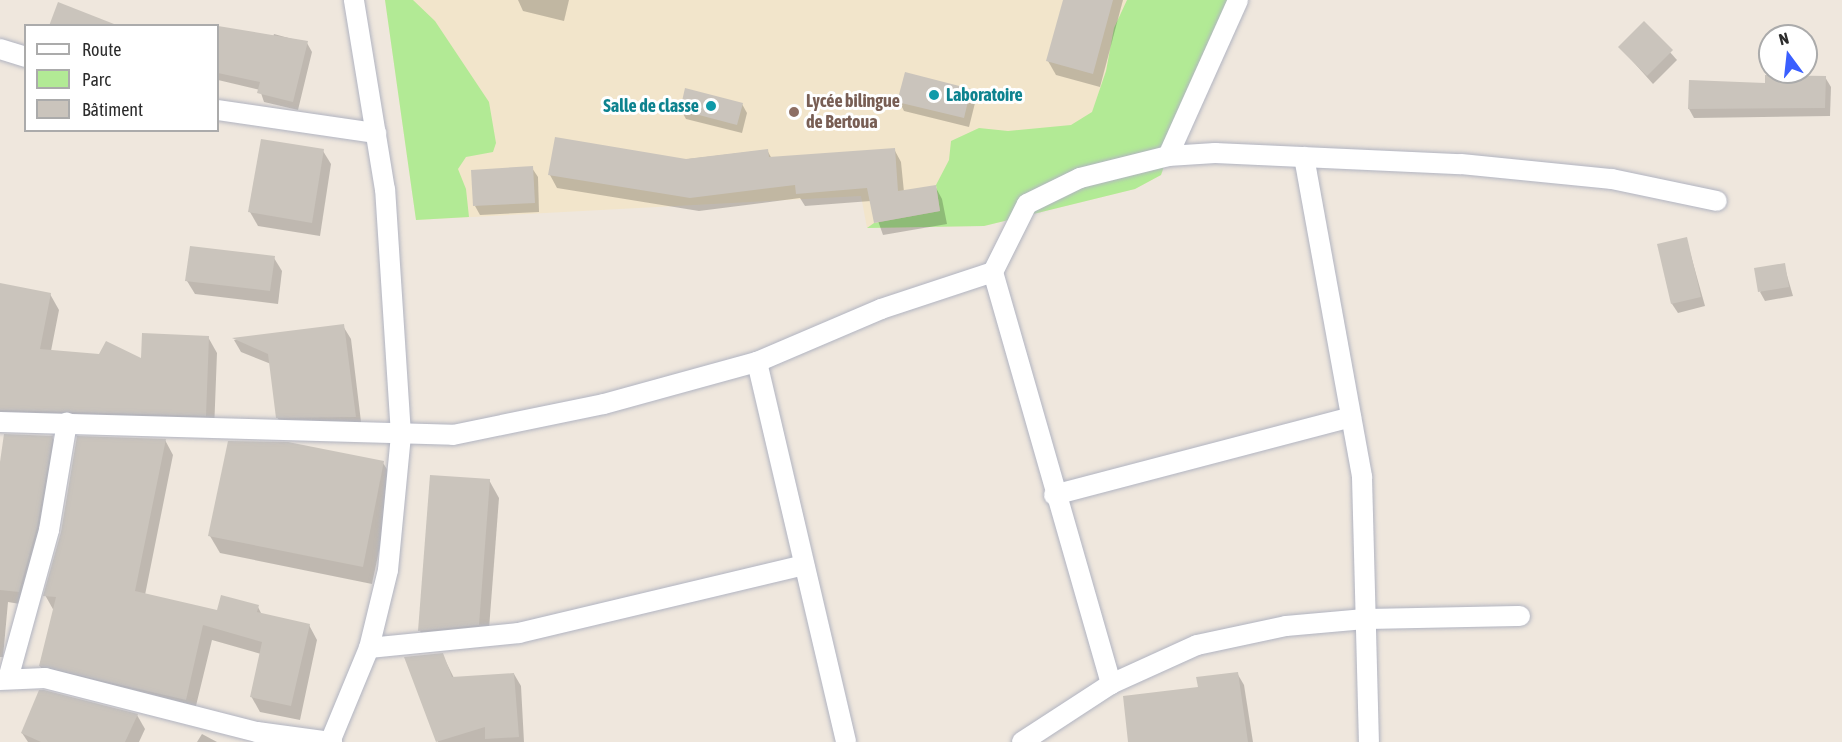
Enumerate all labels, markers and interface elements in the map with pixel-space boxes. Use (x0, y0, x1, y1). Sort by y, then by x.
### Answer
legend (24, 24, 219, 132)
north arrow (1758, 24, 1818, 84)
text: N (1777, 29, 1791, 48)
text: Route (82, 39, 121, 60)
text: Parc (82, 69, 111, 90)
place label: Laboratoire (946, 84, 1023, 106)
marker: Laboratoire (927, 88, 941, 102)
place label: Lycée bilingue de Bertoua (806, 91, 900, 134)
place label: Salle de classe (603, 95, 699, 117)
text: Bâtiment (82, 99, 143, 120)
marker: Salle de classe (704, 99, 718, 113)
marker: Lycée bilingue de Bertoua (787, 105, 801, 119)

